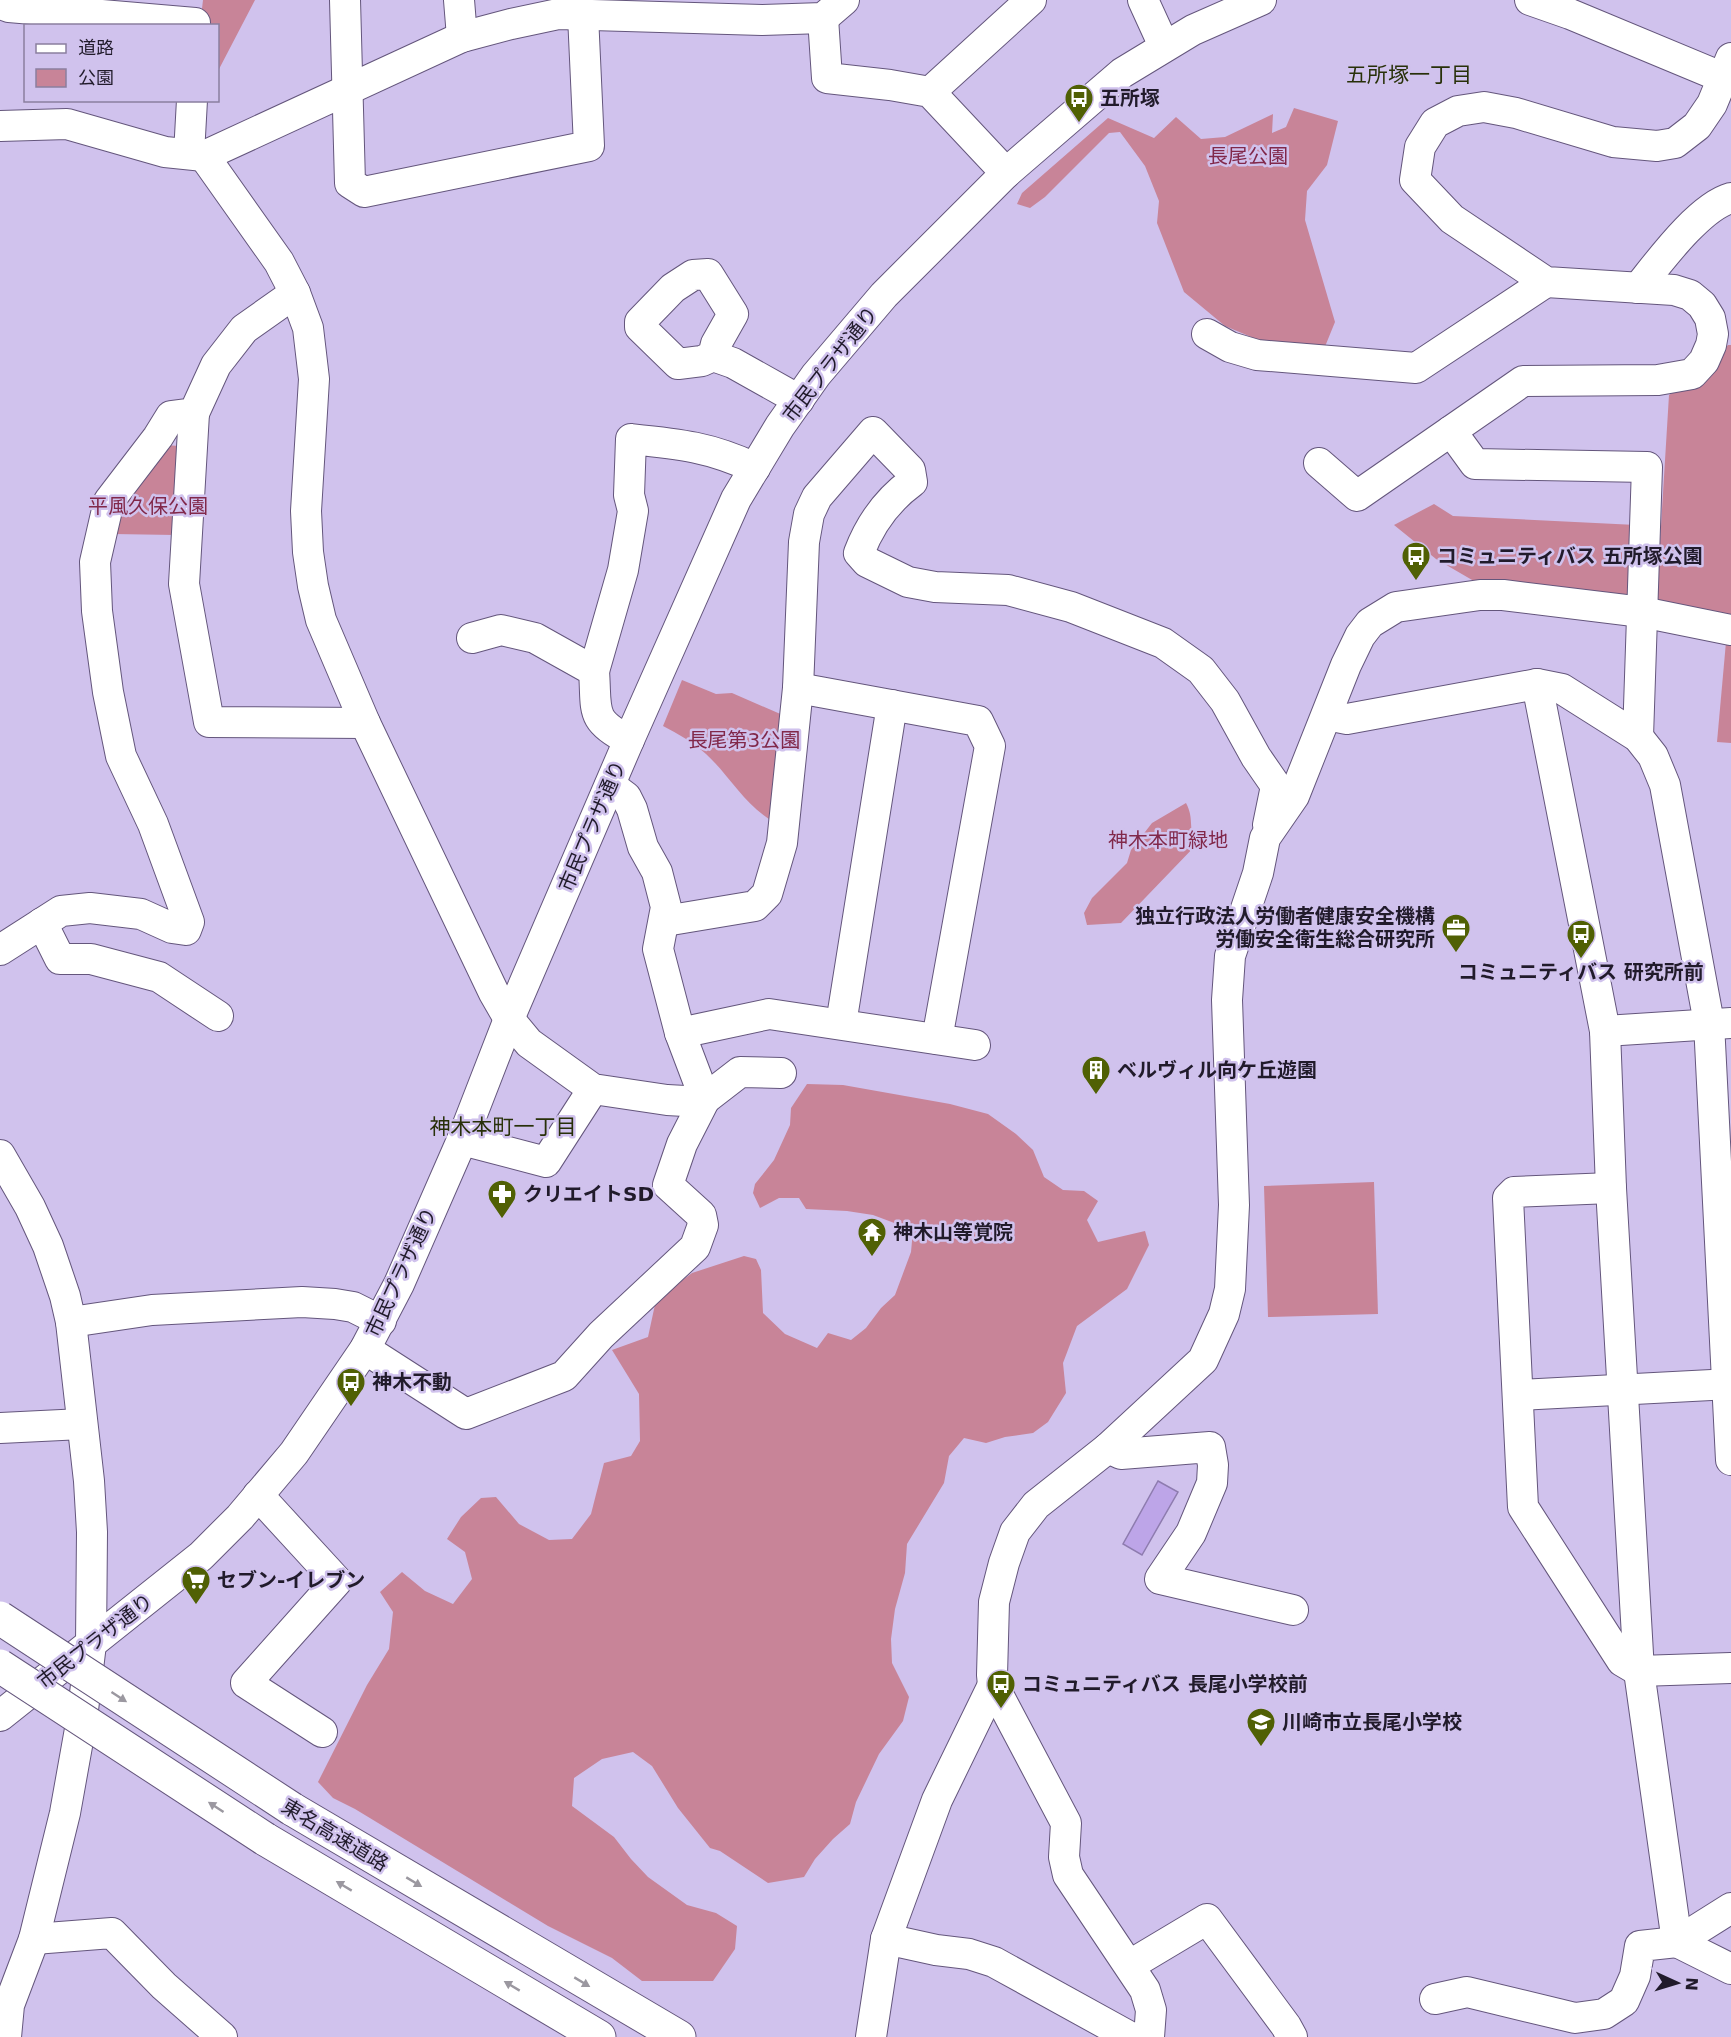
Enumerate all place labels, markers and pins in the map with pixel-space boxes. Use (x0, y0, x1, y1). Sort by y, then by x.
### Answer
bus stop icon: 五所塚 (1063, 82, 1095, 124)
place label: 五所塚 (1100, 86, 1160, 110)
bus stop icon: コミュニティバス 五所塚公園 (1400, 540, 1432, 582)
place label: コミュニティバス 五所塚公園 (1437, 544, 1703, 568)
place label: 独立行政法人労働者健康安全機構 労働安全衛生総合研究所 (1135, 904, 1435, 951)
office icon: 独立行政法人労働者健康安全機構 労働安全衛生総合研究所 (1440, 912, 1472, 954)
bus stop icon: コミュニティバス 研究所前 (1565, 918, 1597, 960)
place label: コミュニティバス 研究所前 (1458, 960, 1704, 984)
building icon: ベルヴィル向ケ丘遊園 (1080, 1054, 1112, 1096)
place label: ベルヴィル向ケ丘遊園 (1117, 1058, 1317, 1082)
pharmacy icon: クリエイトSD (486, 1178, 518, 1220)
place label: クリエイトSD (523, 1182, 654, 1206)
temple icon: 神木山等覚院 (856, 1216, 888, 1258)
place label: 神木山等覚院 (893, 1220, 1013, 1244)
bus stop icon: 神木不動 (335, 1366, 367, 1408)
place label: 神木不動 (372, 1370, 452, 1394)
supermarket icon: セブン-イレブン (180, 1564, 212, 1606)
place label: セブン-イレブン (217, 1568, 365, 1592)
bus stop icon: コミュニティバス 長尾小学校前 (985, 1668, 1017, 1710)
place label: コミュニティバス 長尾小学校前 (1022, 1672, 1308, 1696)
school or university icon: 川崎市立長尾小学校 (1245, 1706, 1277, 1748)
place label: 川崎市立長尾小学校 (1282, 1710, 1462, 1734)

